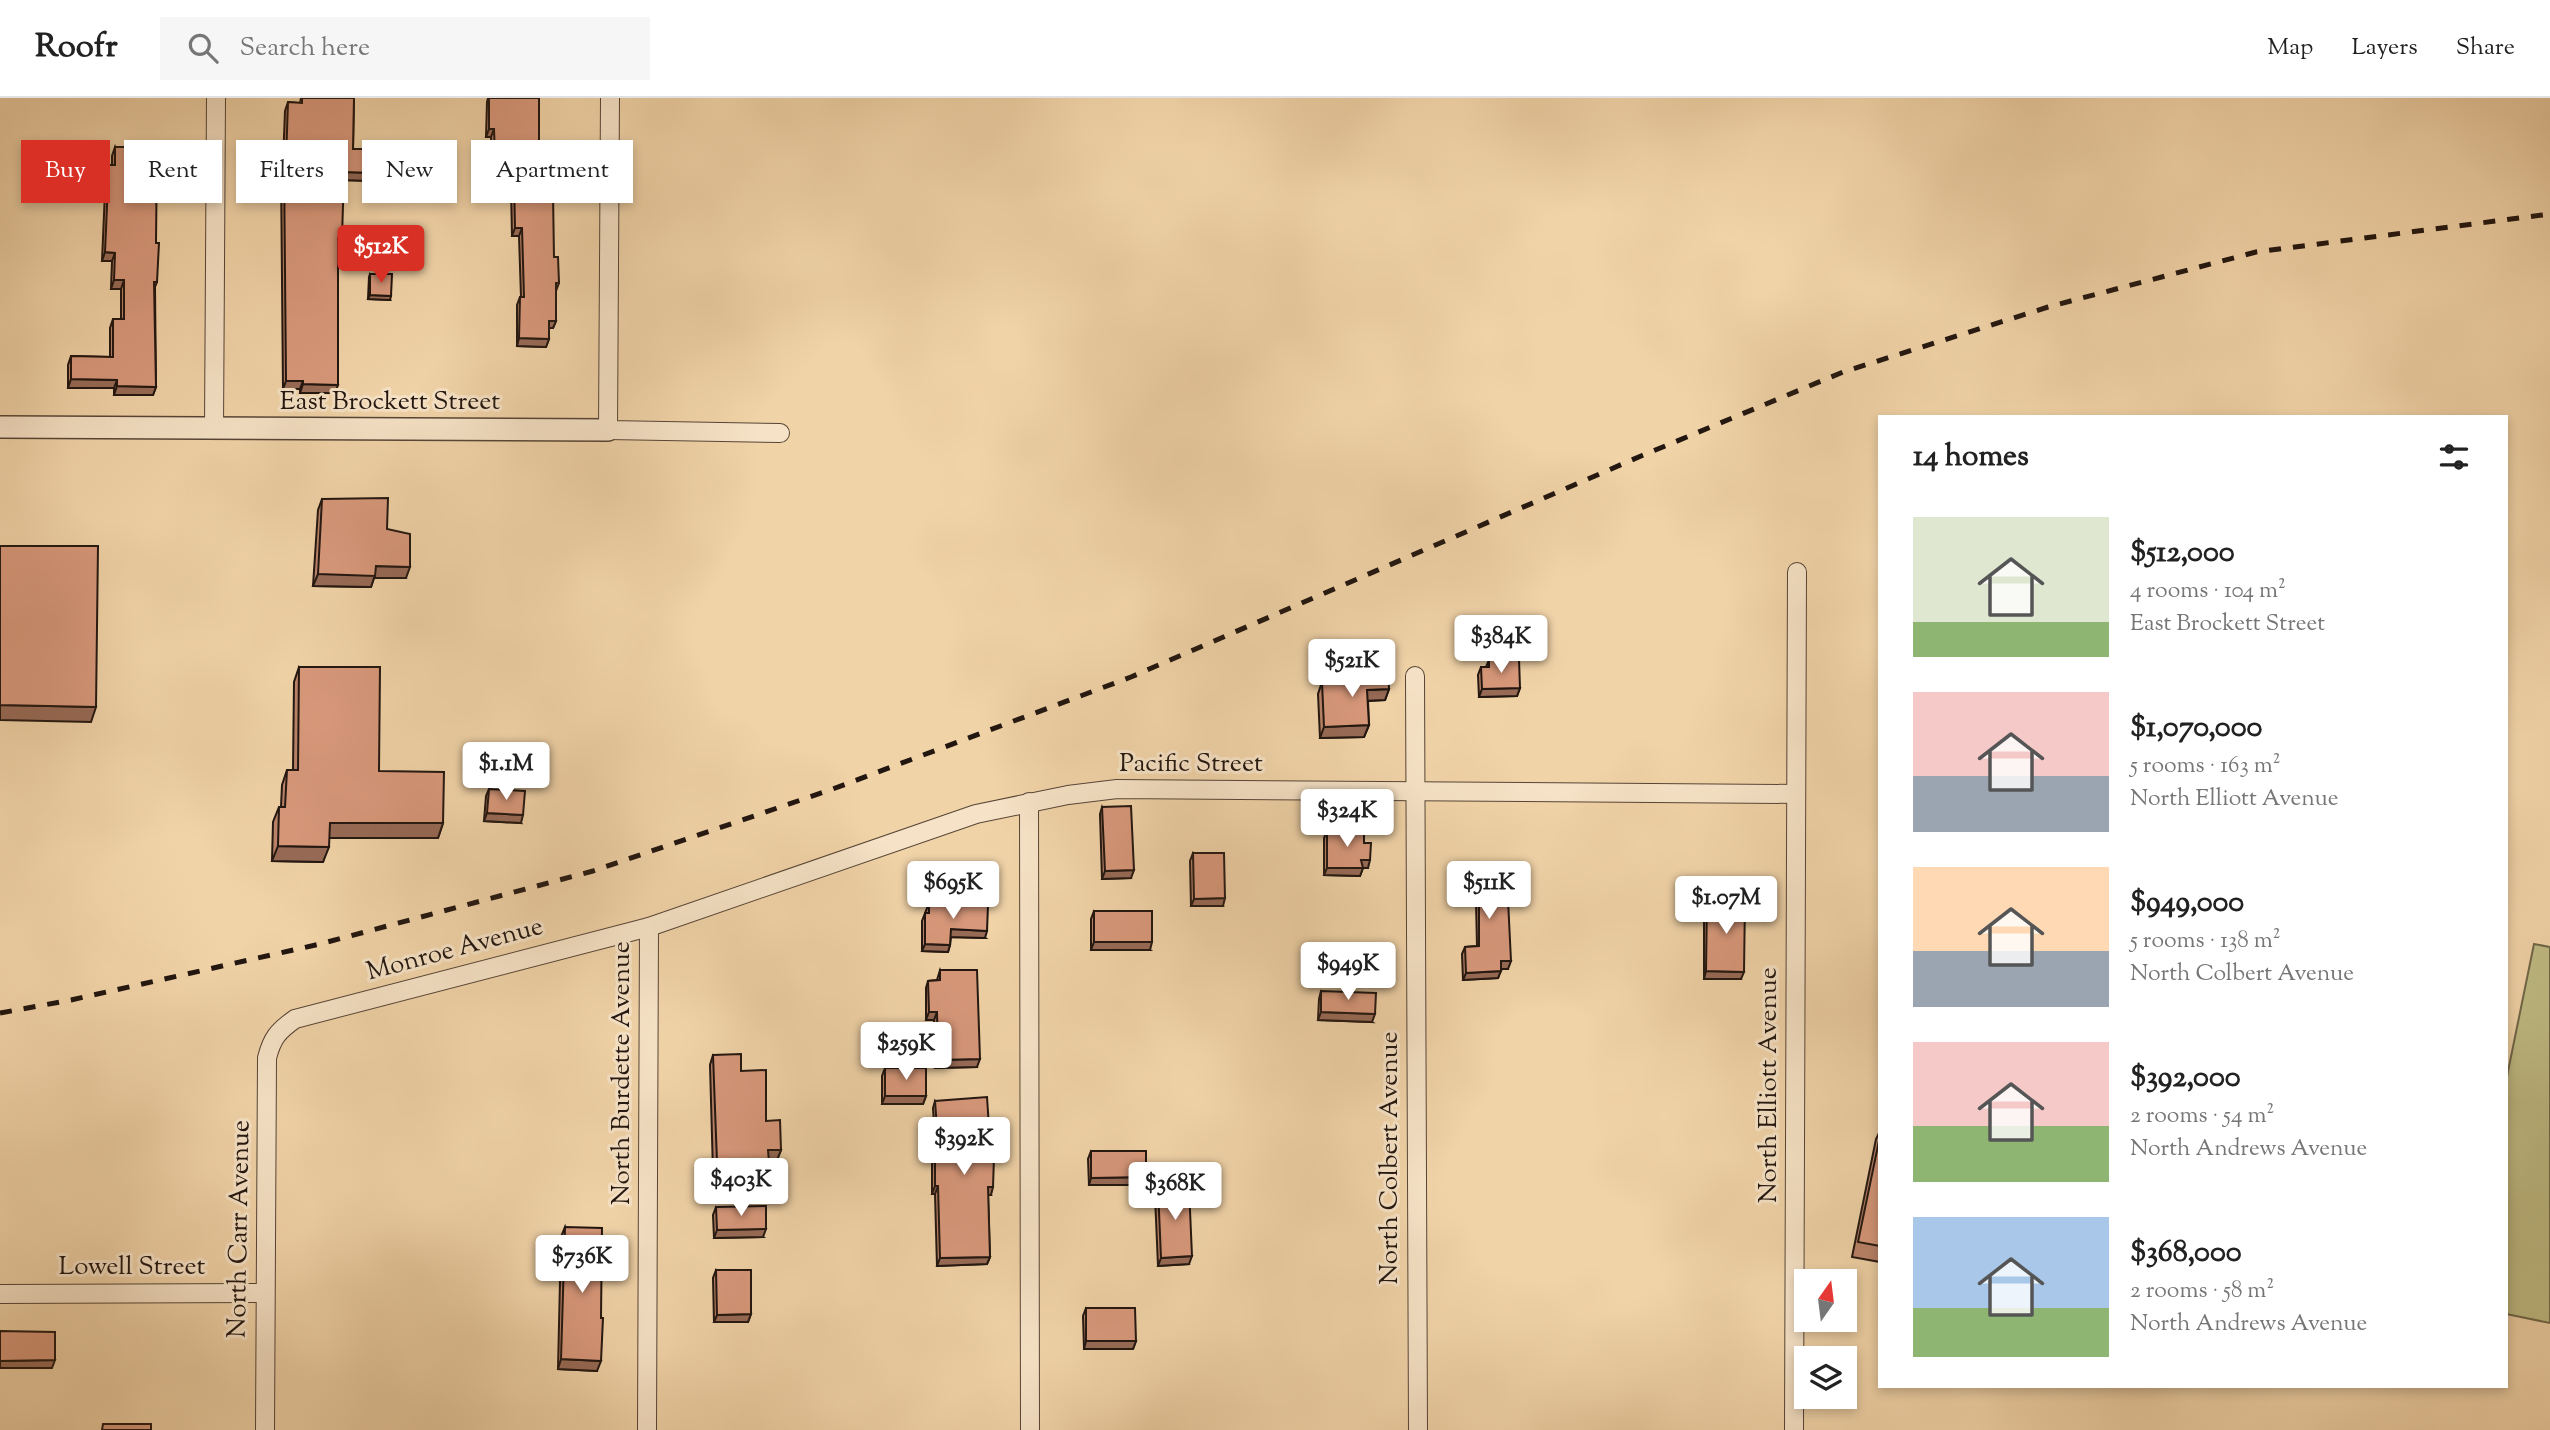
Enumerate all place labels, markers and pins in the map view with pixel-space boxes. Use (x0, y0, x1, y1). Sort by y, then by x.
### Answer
pin: $512K (332, 226, 430, 285)
pin: $384K (1452, 616, 1550, 675)
pin: $521K (1303, 640, 1401, 699)
pin: $1.1M (457, 742, 555, 802)
pin: $324K (1298, 790, 1396, 849)
pin: $695K (904, 862, 1002, 921)
pin: $511K (1440, 862, 1538, 921)
pin: $1.07M (1669, 876, 1783, 936)
pin: $949K (1299, 942, 1397, 1002)
pin: $259K (857, 1023, 955, 1082)
pin: $392K (915, 1118, 1013, 1177)
pin: $403K (692, 1158, 790, 1218)
pin: $368K (1126, 1162, 1224, 1222)
pin: $736K (533, 1236, 631, 1295)

